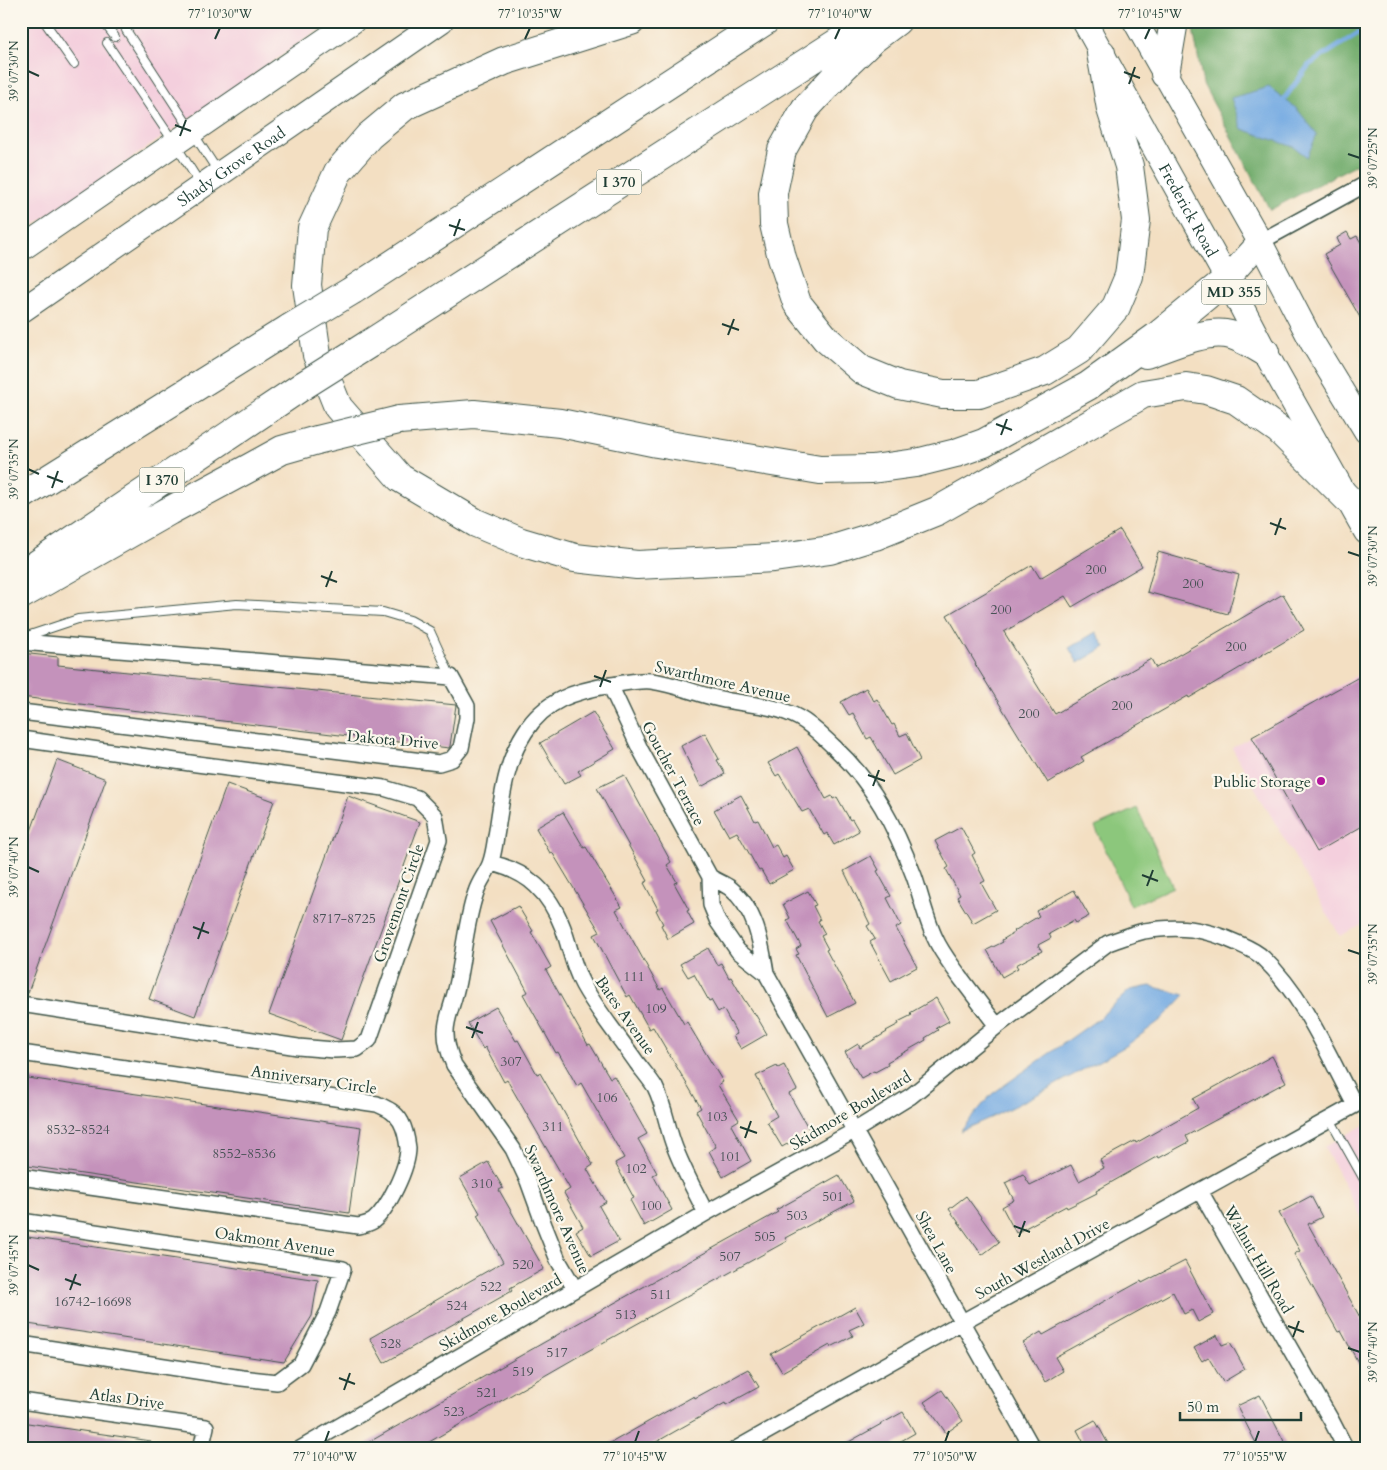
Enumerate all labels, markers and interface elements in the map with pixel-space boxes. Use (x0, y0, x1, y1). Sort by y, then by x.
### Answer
text: 77°10'30"W (188, 6, 253, 22)
text: 77°10'35"W (498, 6, 563, 22)
text: 77°10'40"W (808, 6, 873, 22)
text: 77°10'45"W (1118, 6, 1183, 22)
text: 39°07'30"N (6, 40, 22, 101)
street label: Shady Grove Road (173, 122, 290, 212)
text: 39°07'25"N (1365, 127, 1381, 188)
street label: Frederick Road (1153, 160, 1223, 262)
road number: I 370 (596, 170, 642, 194)
road number: MD 355 (1202, 280, 1266, 304)
text: 39°07'35"N (6, 438, 22, 499)
road number: I 370 (140, 468, 184, 492)
text: 39°07'30"N (1365, 525, 1381, 586)
house number: 200 (1085, 560, 1107, 579)
house number: 200 (1182, 574, 1204, 593)
house number: 200 (990, 600, 1012, 619)
house number: 200 (1225, 637, 1247, 656)
street label: Swarthmore Avenue (653, 656, 793, 708)
house number: 200 (1111, 696, 1133, 715)
house number: 200 (1018, 704, 1040, 723)
street label: Goucher Terrace (636, 717, 710, 830)
street label: Dakota Drive (346, 725, 440, 755)
place label: Public Storage (1213, 771, 1311, 793)
marker: Public Storage (1315, 775, 1327, 787)
text: 39°07'40"N (6, 836, 22, 897)
street label: Grovemont Circle (368, 841, 430, 966)
house number: 8717-8725 (312, 909, 376, 928)
text: 39°07'35"N (1365, 923, 1381, 984)
house number: 111 (623, 967, 645, 986)
street label: Bates Avenue (590, 972, 660, 1059)
house number: 109 (645, 999, 667, 1018)
house number: 307 (500, 1052, 522, 1071)
street label: Anniversary Circle (249, 1060, 378, 1100)
street label: Skidmore Boulevard (786, 1066, 916, 1156)
house number: 106 (596, 1088, 618, 1107)
house number: 103 (706, 1107, 728, 1126)
house number: 311 (542, 1117, 564, 1136)
house number: 8532-8524 (46, 1120, 110, 1139)
street label: Swarthmore Avenue (519, 1141, 595, 1277)
house number: 8552-8536 (212, 1144, 276, 1163)
house number: 101 (719, 1147, 741, 1166)
house number: 102 (625, 1159, 647, 1178)
house number: 310 (471, 1174, 493, 1193)
house number: 501 (822, 1187, 844, 1206)
house number: 100 (640, 1196, 662, 1215)
street label: Walnut Hill Road (1218, 1201, 1298, 1318)
house number: 503 (786, 1206, 808, 1225)
street label: Shea Lane (910, 1207, 962, 1278)
street label: South Westland Drive (971, 1213, 1114, 1305)
street label: Oakmont Avenue (213, 1222, 337, 1262)
house number: 505 (754, 1227, 776, 1246)
text: 39°07'45"N (6, 1234, 22, 1295)
house number: 507 (719, 1247, 741, 1266)
house number: 520 (512, 1255, 534, 1274)
street label: Skidmore Boulevard (435, 1269, 566, 1357)
house number: 522 (480, 1277, 502, 1296)
house number: 511 (650, 1285, 672, 1304)
house number: 16742-16698 (54, 1292, 132, 1311)
house number: 524 (446, 1296, 468, 1315)
house number: 513 (615, 1305, 637, 1324)
text: 39°07'40"N (1365, 1321, 1381, 1382)
house number: 528 (380, 1334, 402, 1353)
house number: 517 (546, 1343, 568, 1362)
house number: 519 (512, 1362, 534, 1381)
street label: Atlas Drive (88, 1383, 166, 1415)
house number: 521 (476, 1383, 498, 1402)
scale bar (1180, 1390, 1301, 1422)
text: 50 m (1187, 1397, 1219, 1417)
house number: 523 (443, 1402, 465, 1421)
text: 77°10'40"W (293, 1449, 358, 1465)
text: 77°10'45"W (603, 1449, 668, 1465)
text: 77°10'50"W (913, 1449, 978, 1465)
text: 77°10'55"W (1223, 1449, 1288, 1465)

